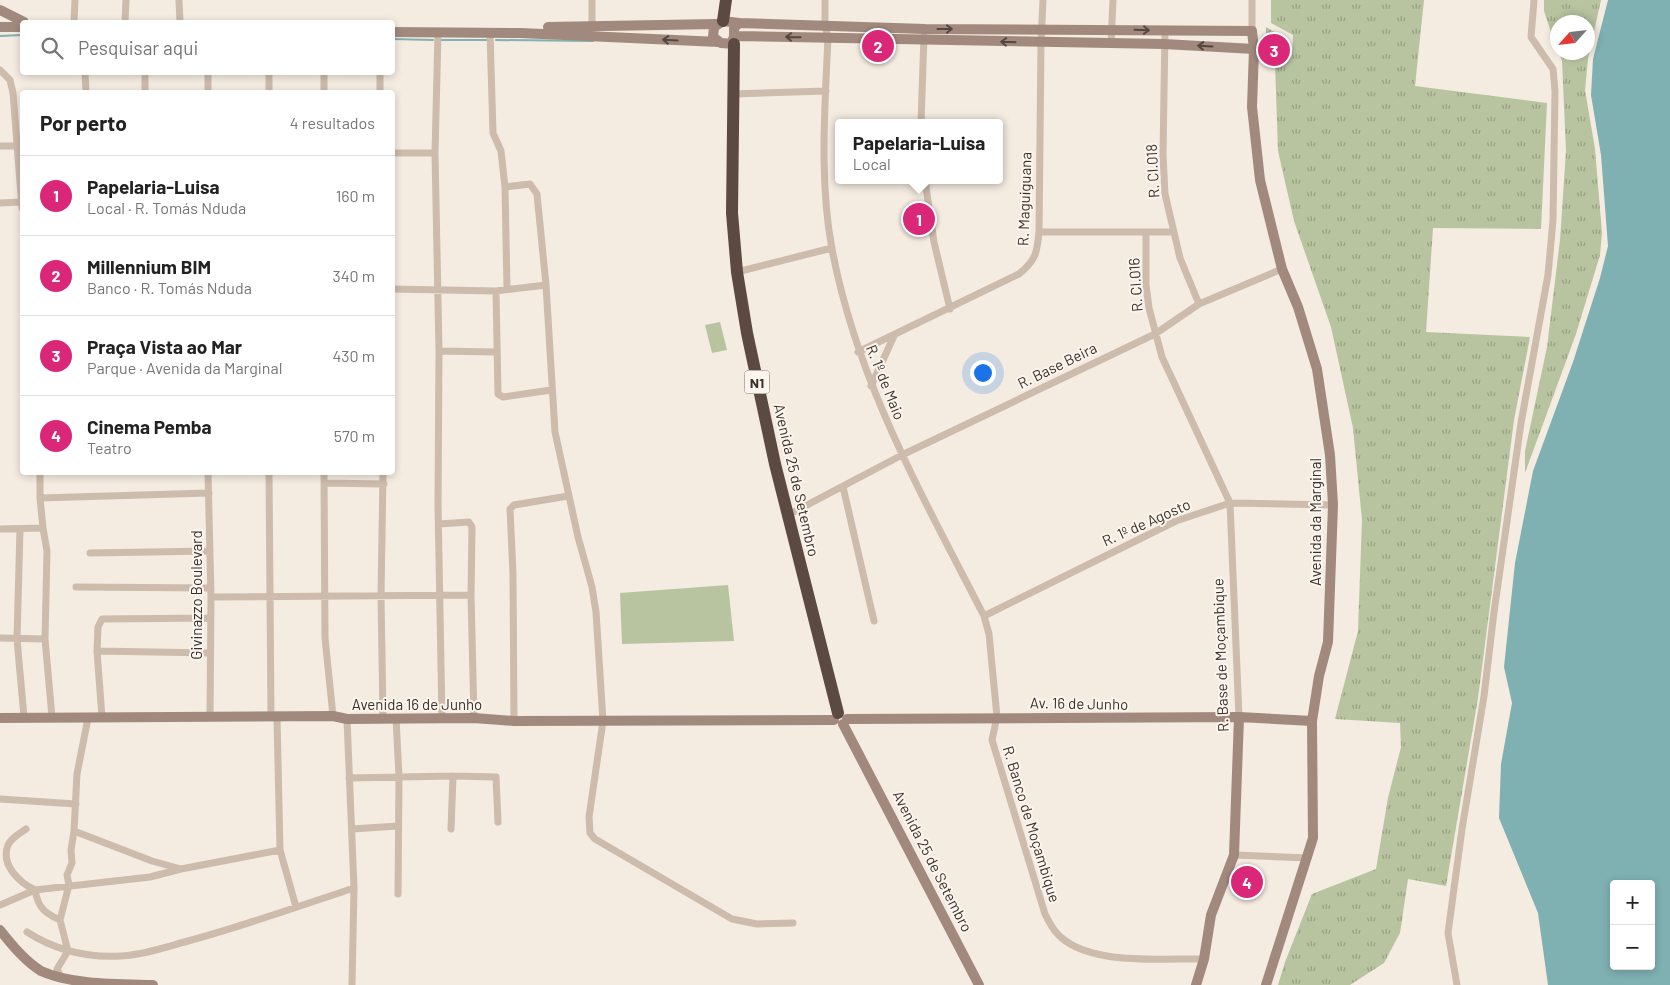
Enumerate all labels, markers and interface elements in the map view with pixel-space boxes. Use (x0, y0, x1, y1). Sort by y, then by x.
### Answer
north arrow (1550, 15, 1595, 60)
search box (20, 20, 395, 75)
one-way arrow (936, 24, 953, 34)
one-way arrow (1134, 25, 1150, 35)
pin: 2 (862, 27, 894, 65)
pin: 3 (1258, 31, 1290, 69)
one-way arrow (785, 32, 801, 42)
icon: search (38, 34, 66, 62)
one-way arrow (662, 35, 678, 44)
text: Pesquisar aqui (78, 36, 198, 59)
one-way arrow (1000, 37, 1016, 47)
one-way arrow (1197, 42, 1213, 51)
text: Por perto (40, 110, 127, 135)
text: 4 resultados (290, 113, 375, 132)
popup (835, 119, 1003, 184)
text: Papelaria-Luisa (853, 131, 985, 154)
street label: R. CI.018 (1142, 144, 1162, 198)
street label: R. Maguiguana (1013, 152, 1035, 246)
text: Local (853, 154, 891, 173)
text: Papelaria-Luisa (87, 175, 220, 198)
text: 1 (53, 186, 59, 205)
text: 160 m (336, 186, 375, 205)
text: Local · R. Tomás Nduda (87, 198, 246, 217)
pin: 1 (903, 200, 935, 238)
text: Millennium BIM (87, 255, 211, 278)
street label: R. CI.016 (1124, 257, 1146, 313)
text: 2 (52, 266, 60, 285)
text: 340 m (332, 266, 375, 285)
text: Banco · R. Tomás Nduda (87, 278, 252, 297)
text: Praça Vista ao Mar (87, 335, 242, 358)
street label: R. Base Beira (1014, 338, 1100, 392)
street label: R. 1º de Maio (863, 342, 909, 422)
text: 3 (52, 346, 60, 365)
text: 430 m (332, 346, 375, 365)
text: Parque · Avenida da Marginal (87, 358, 282, 377)
your location (970, 360, 996, 386)
road number: N1 (744, 371, 770, 394)
street label: Avenida 25 de Setembro (771, 402, 823, 558)
text: Cinema Pemba (87, 415, 212, 438)
text: 4 (51, 426, 61, 445)
text: 570 m (334, 426, 375, 445)
text: Teatro (87, 438, 132, 457)
street label: Avenida da Marginal (1306, 458, 1324, 586)
street label: R. 1º de Agosto (1099, 495, 1193, 549)
street label: Givinazzo Boulevard (187, 530, 205, 660)
street label: R. Base de Moçambique (1208, 578, 1232, 732)
street label: Av. 16 de Junho (1030, 693, 1128, 713)
street label: Avenida 16 de Junho (352, 695, 482, 713)
street label: R. Banco de Moçambique (1000, 744, 1064, 904)
street label: Avenida 25 de Setembro (890, 787, 976, 935)
pin: 4 (1231, 863, 1263, 901)
map controls (1610, 880, 1655, 970)
button: + (1610, 880, 1655, 925)
button: − (1610, 925, 1655, 970)

